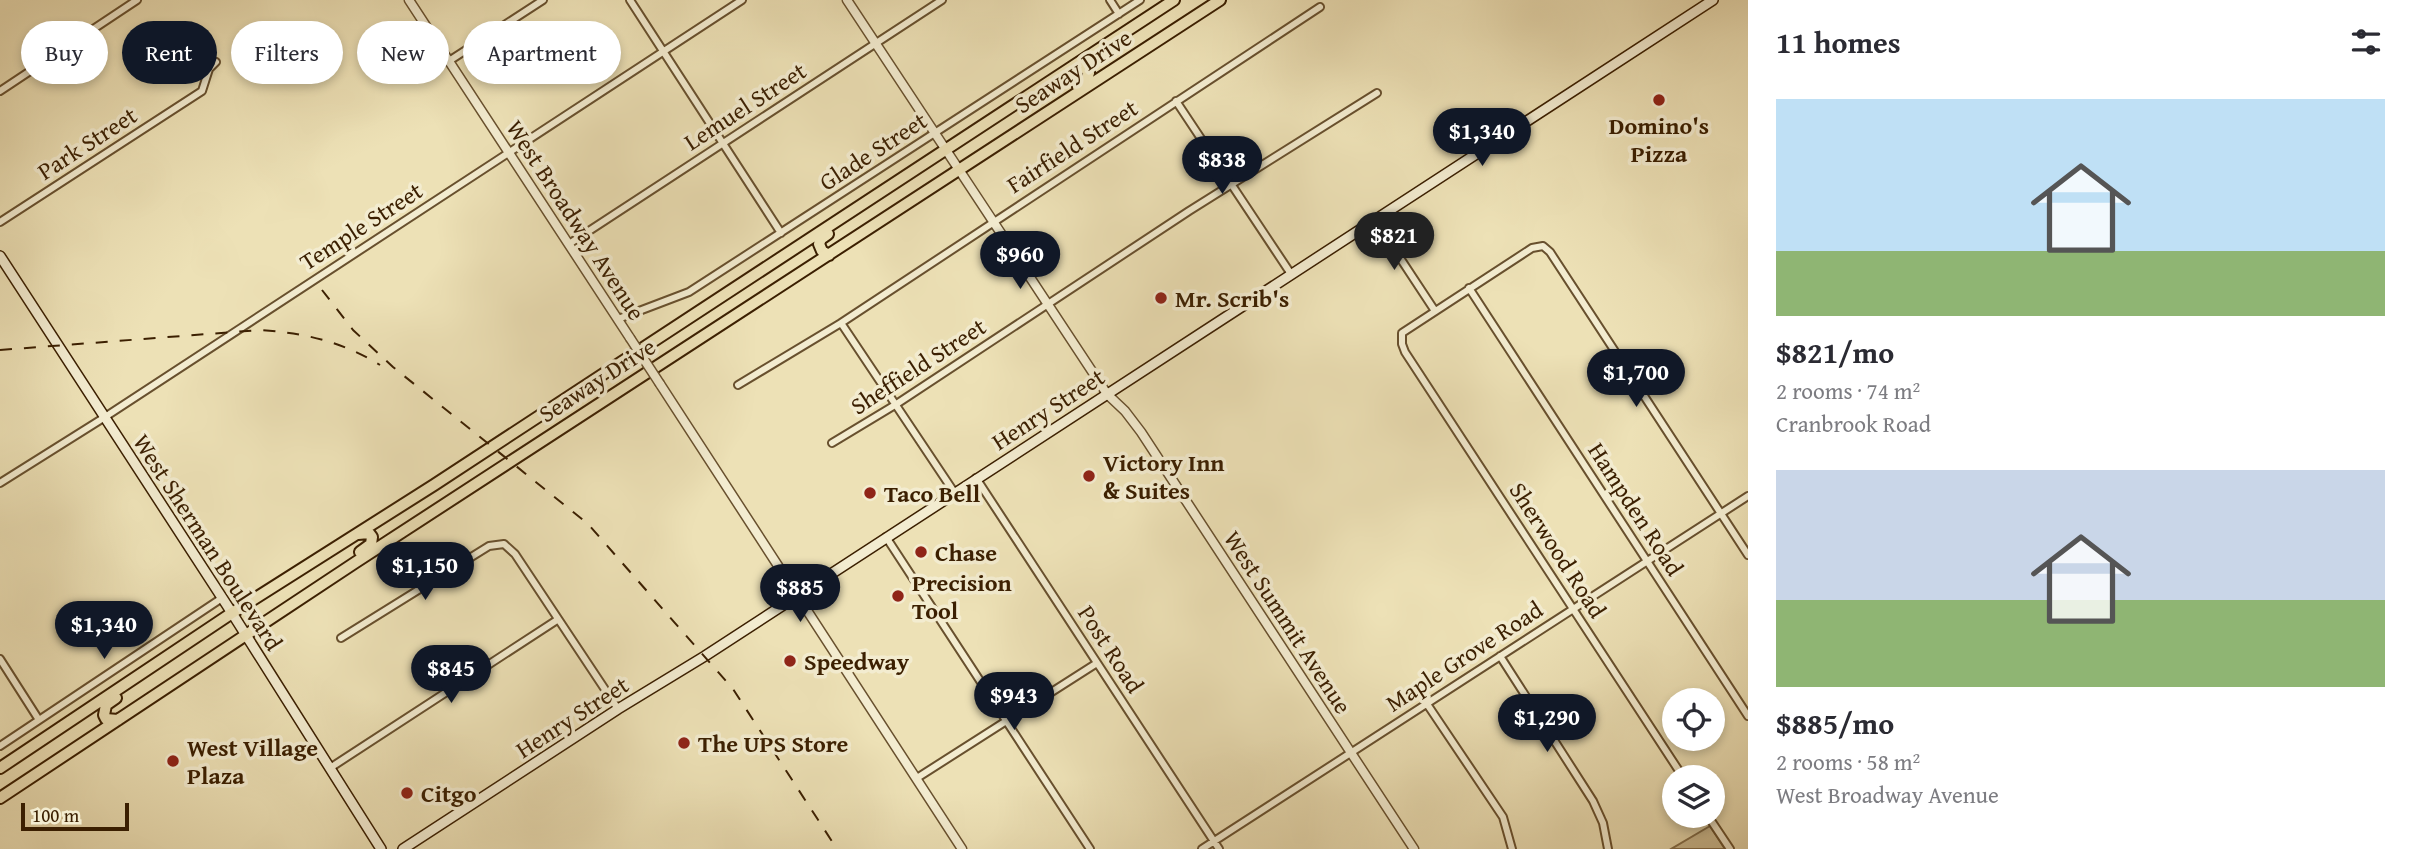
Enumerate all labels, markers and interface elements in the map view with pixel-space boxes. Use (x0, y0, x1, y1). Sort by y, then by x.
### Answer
street label: Seaway Drive (1008, 20, 1138, 122)
text: 11 homes (1776, 20, 1901, 64)
chip: Buy (21, 21, 108, 84)
chip: Rent (122, 21, 217, 84)
chip: Filters (231, 21, 343, 84)
chip: New (357, 21, 449, 84)
chip: Apartment (463, 21, 621, 84)
icon: filters (2347, 23, 2385, 61)
street label: Lemuel Street (677, 53, 813, 159)
street label: Fairfield Street (1000, 90, 1145, 202)
marker: Domino's Pizza (1651, 92, 1667, 108)
street label: Park Street (30, 97, 144, 188)
street label: Glade Street (812, 103, 934, 199)
pin: $1,340 (1425, 108, 1539, 168)
place label: Domino's Pizza (1609, 108, 1709, 171)
street label: West Broadway Avenue (498, 113, 654, 327)
text: $1,340 (1449, 114, 1515, 147)
pin: $838 (1181, 136, 1263, 196)
text: $838 (1198, 142, 1246, 175)
icon: home (2018, 145, 2144, 271)
street label: Temple Street (293, 173, 430, 279)
pin: $821 (1353, 212, 1435, 272)
text: $821 (1370, 218, 1418, 251)
pin: $960 (979, 232, 1061, 291)
text: $960 (996, 237, 1044, 270)
place label: Mr. Scrib's (1175, 281, 1289, 316)
marker: Mr. Scrib's (1153, 290, 1169, 306)
street label: Sheffield Street (843, 309, 993, 423)
street label: Seaway Drive (532, 329, 662, 431)
text: $821/mo (1776, 330, 1894, 374)
pin: $1,700 (1579, 350, 1693, 409)
text: $1,700 (1603, 355, 1669, 388)
street label: Henry Street (985, 359, 1112, 459)
text: 2 rooms · 74 m² (1776, 374, 1920, 407)
text: Cranbrook Road (1776, 407, 1931, 440)
street label: West Sherman Boulevard (125, 427, 291, 657)
street label: Hampden Road (1580, 435, 1692, 583)
place label: Victory Inn & Suites (1103, 445, 1225, 508)
marker: Victory Inn & Suites (1081, 468, 1097, 484)
street label: Sherwood Road (1501, 475, 1615, 625)
place label: Taco Bell (884, 476, 981, 511)
marker: Taco Bell (862, 485, 878, 501)
icon: home (2018, 516, 2144, 642)
street label: West Summit Avenue (1216, 523, 1360, 721)
place label: Chase (935, 535, 997, 570)
pin: $1,150 (368, 542, 482, 602)
marker: Chase (913, 544, 929, 560)
text: $1,150 (392, 548, 458, 581)
pin: $885 (759, 564, 841, 624)
place label: Precision Tool (912, 565, 1012, 628)
text: $885 (776, 570, 824, 603)
marker: Precision Tool (890, 588, 906, 604)
street label: Maple Grove Road (1379, 592, 1550, 720)
street label: Post Road (1069, 598, 1153, 700)
pin: $1,340 (47, 602, 161, 661)
text: $1,340 (71, 607, 137, 640)
place label: Speedway (804, 644, 910, 679)
pin: $845 (410, 646, 492, 705)
text: $845 (427, 651, 475, 684)
marker: Speedway (782, 653, 798, 669)
street label: Henry Street (509, 667, 636, 767)
pin: $943 (973, 672, 1055, 732)
text: $943 (990, 678, 1038, 711)
map controls (1662, 688, 1725, 828)
button: locate (1662, 688, 1725, 751)
pin: $1,290 (1490, 694, 1604, 754)
text: $1,290 (1514, 700, 1580, 733)
text: $885/mo (1776, 701, 1894, 745)
place label: The UPS Store (698, 726, 849, 761)
place label: West Village Plaza (187, 730, 318, 793)
marker: The UPS Store (676, 735, 692, 751)
text: 2 rooms · 58 m² (1776, 745, 1920, 778)
marker: West Village Plaza (165, 753, 181, 769)
button: layers (1662, 765, 1725, 828)
place label: Citgo (421, 776, 477, 811)
text: West Broadway Avenue (1776, 778, 1999, 811)
marker: Citgo (399, 785, 415, 801)
scale bar (21, 800, 130, 832)
text: 100 m (32, 801, 79, 829)

